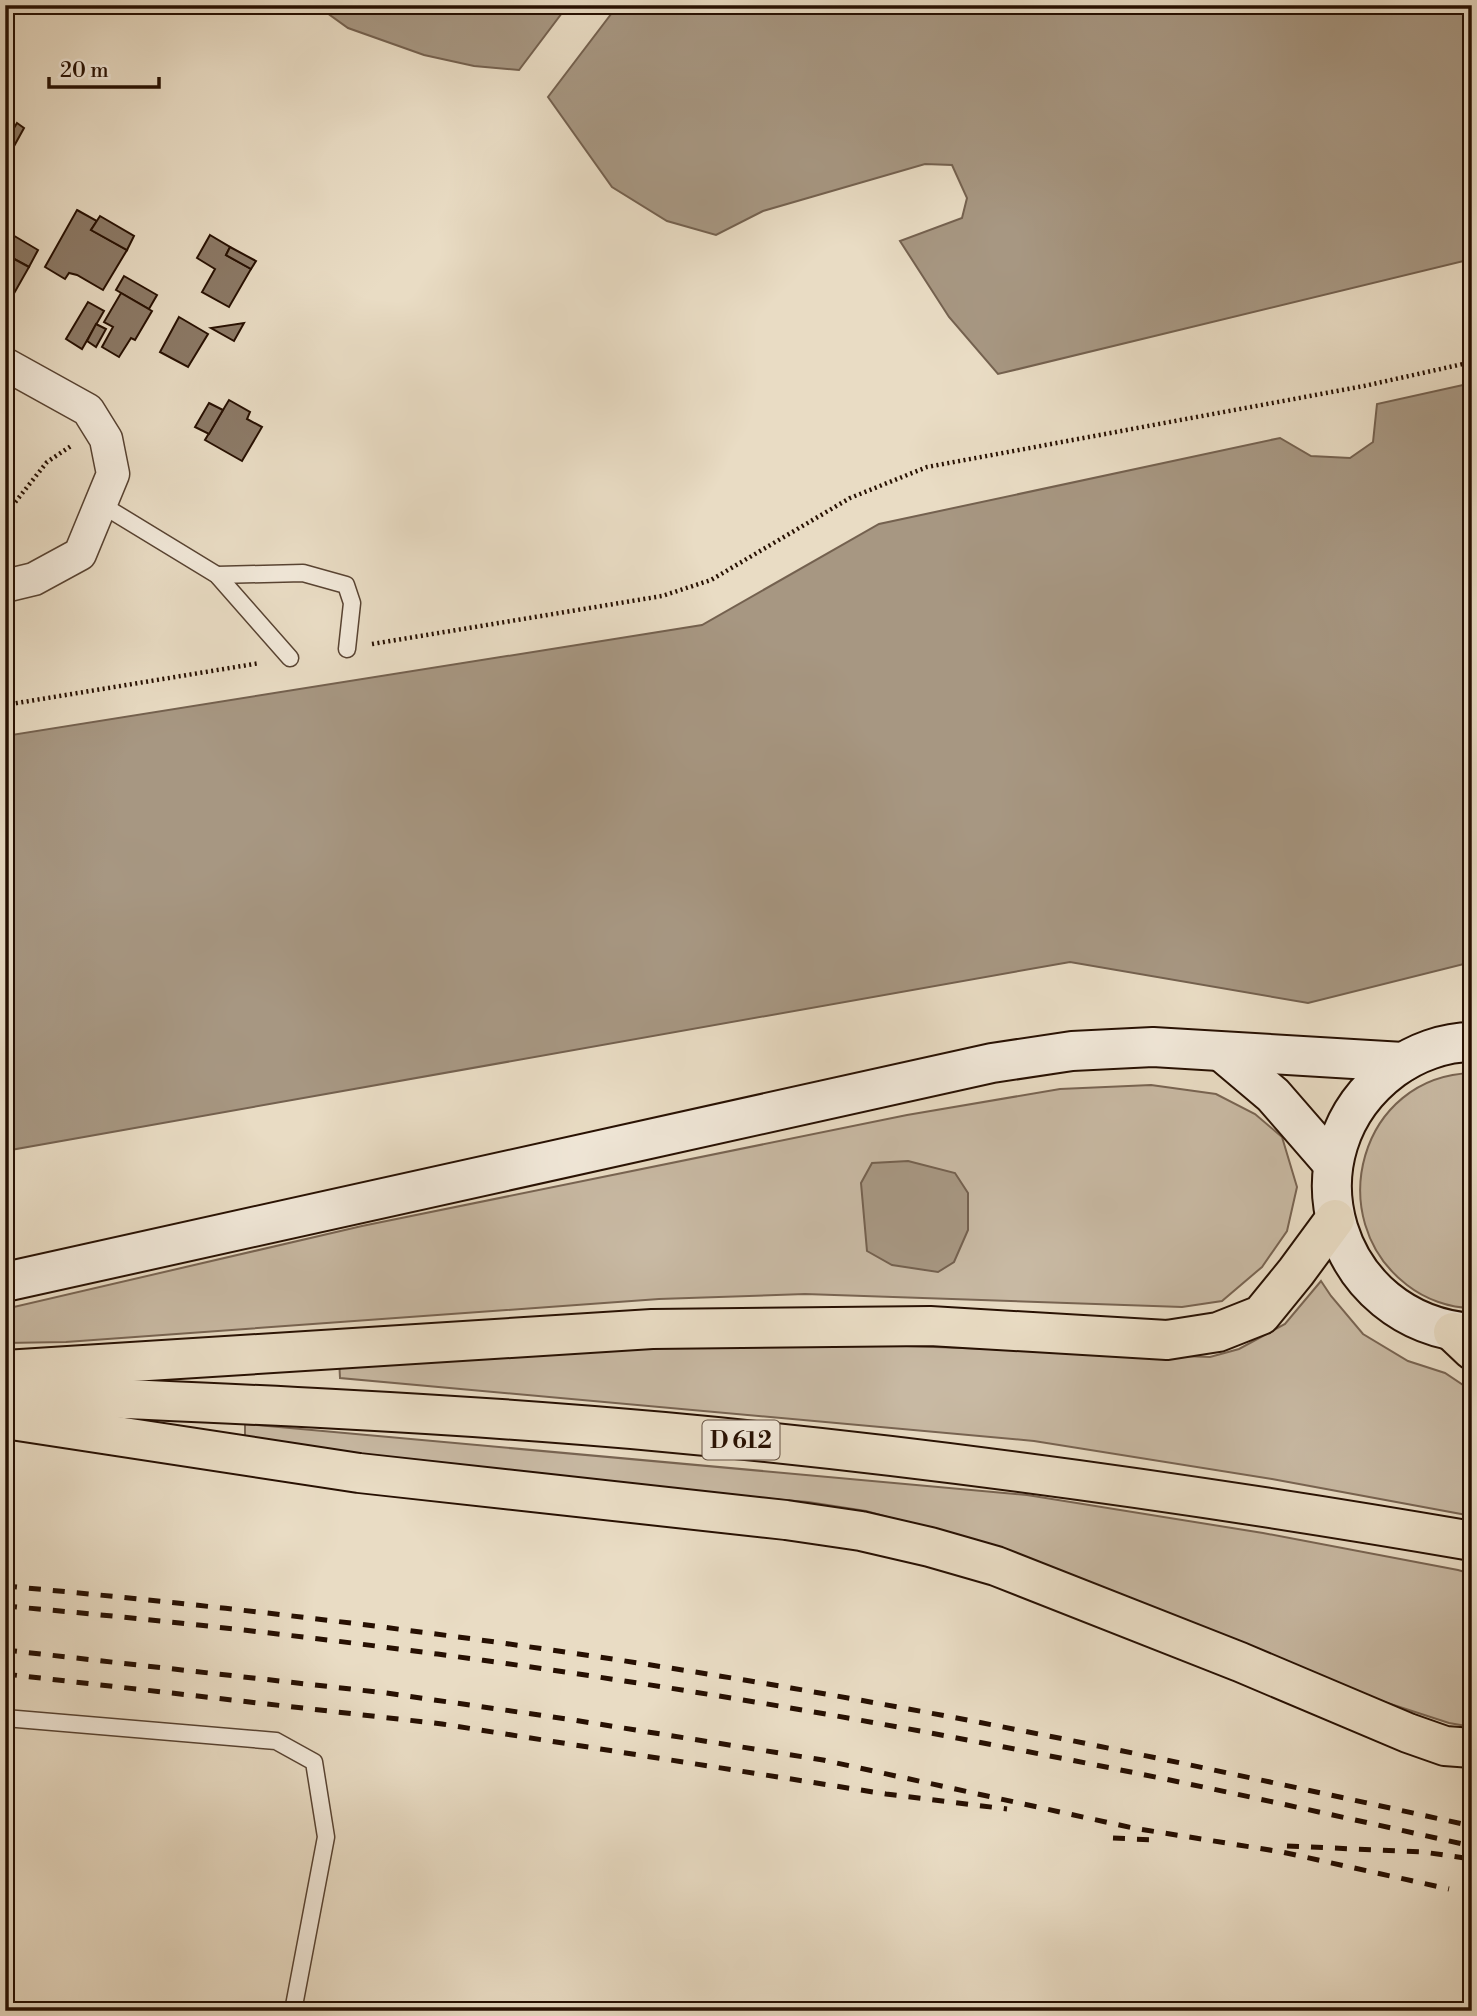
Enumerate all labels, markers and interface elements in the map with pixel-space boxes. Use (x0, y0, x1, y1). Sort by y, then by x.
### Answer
scale bar (49, 46, 159, 90)
text: 20 m (60, 58, 109, 84)
road number: D 612 (702, 1420, 780, 1460)

